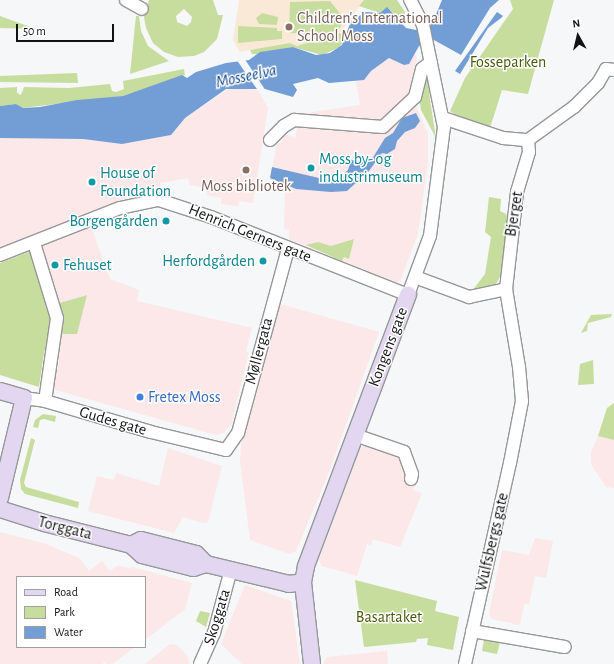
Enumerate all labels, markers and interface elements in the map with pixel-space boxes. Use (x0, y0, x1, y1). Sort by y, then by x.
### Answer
place label: Children's International School Moss (297, 8, 442, 46)
scale bar (18, 16, 116, 42)
north arrow (558, 16, 598, 56)
text: N (572, 18, 581, 30)
marker: Children's International School Moss (284, 22, 294, 32)
text: 50 m (23, 25, 46, 37)
park label: Fosseparken (470, 52, 546, 72)
water label: Mosseelva (214, 60, 278, 92)
place label: Moss by- og industrimuseum (319, 149, 423, 187)
place label: House of Foundation (100, 163, 171, 201)
marker: Moss by- og industrimuseum (306, 163, 316, 173)
marker: Moss bibliotek (241, 165, 251, 175)
place label: Moss bibliotek (201, 176, 291, 196)
marker: House of Foundation (87, 177, 97, 187)
street label: Bjerget (501, 190, 527, 238)
street label: Henrich Gerners gate (186, 200, 314, 266)
place label: Borgengården (69, 211, 158, 231)
marker: Borgengården (161, 216, 171, 226)
place label: Herfordgården (162, 251, 255, 271)
place label: Fehuset (63, 255, 112, 275)
marker: Herfordgården (258, 256, 268, 266)
marker: Fehuset (50, 260, 60, 270)
street label: Kongens gate (364, 305, 412, 389)
street label: Møllergata (241, 316, 277, 386)
place label: Fretex Moss (148, 387, 221, 407)
marker: Fretex Moss (135, 392, 145, 402)
street label: Gudes gate (77, 402, 149, 440)
street label: Wulfsbergs gate (471, 491, 513, 593)
street label: Torggata (36, 512, 94, 544)
legend (16, 576, 146, 648)
text: Road (54, 586, 78, 598)
street label: Skoggata (199, 587, 235, 647)
text: Park (54, 606, 75, 618)
park label: Basartaket (356, 607, 422, 627)
text: Water (54, 626, 83, 638)

